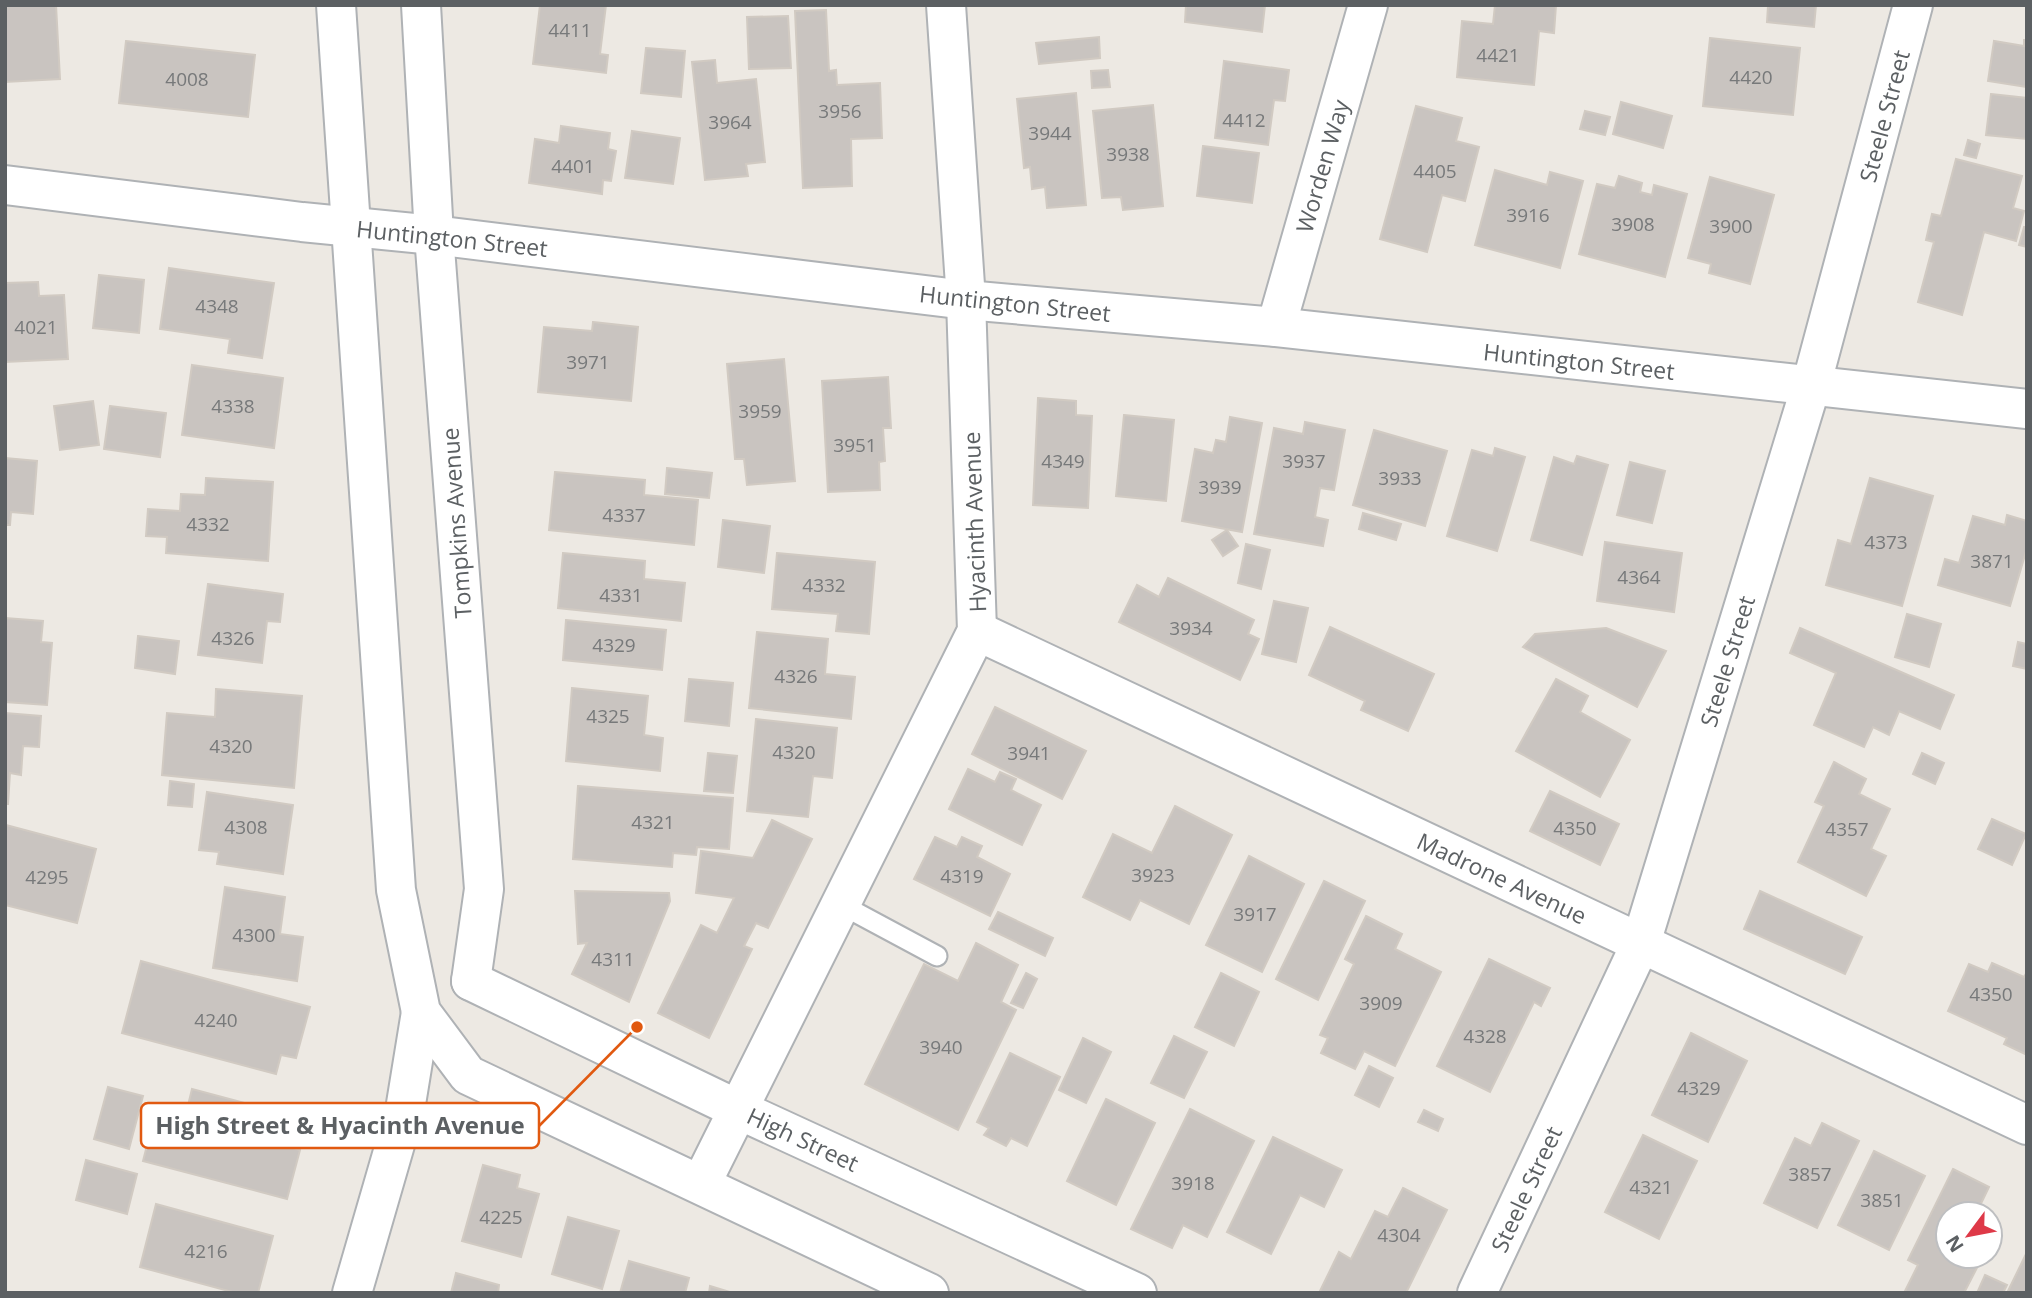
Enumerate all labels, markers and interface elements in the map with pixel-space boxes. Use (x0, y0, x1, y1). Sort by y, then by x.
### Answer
house number: 4411 (548, 17, 592, 43)
house number: 4421 (1476, 42, 1520, 68)
street label: Steele Street (1851, 46, 1917, 186)
house number: 4420 (1729, 64, 1773, 90)
house number: 4008 (165, 66, 209, 92)
street label: Worden Way (1288, 95, 1356, 236)
house number: 3956 (818, 98, 862, 124)
house number: 4412 (1222, 107, 1266, 133)
house number: 3964 (708, 109, 752, 135)
house number: 3944 (1028, 120, 1072, 146)
house number: 3938 (1106, 141, 1150, 167)
house number: 4401 (551, 153, 595, 179)
house number: 4405 (1413, 158, 1457, 184)
house number: 3916 (1506, 202, 1550, 228)
house number: 3908 (1611, 211, 1655, 237)
street label: Huntington Street (355, 212, 549, 264)
house number: 3900 (1709, 213, 1753, 239)
street label: Huntington Street (918, 277, 1112, 329)
house number: 4348 (195, 293, 239, 319)
house number: 4021 (14, 314, 58, 340)
street label: Huntington Street (1482, 335, 1676, 387)
house number: 3971 (566, 349, 610, 375)
house number: 4338 (211, 393, 255, 419)
house number: 3959 (738, 398, 782, 424)
street label: Tompkins Avenue (433, 427, 479, 619)
street label: Hyacinth Avenue (955, 431, 993, 613)
house number: 3951 (833, 432, 877, 458)
house number: 4349 (1041, 448, 1085, 474)
house number: 3937 (1282, 448, 1326, 474)
house number: 3933 (1378, 465, 1422, 491)
house number: 3939 (1198, 474, 1242, 500)
house number: 4337 (602, 502, 646, 528)
house number: 4332 (186, 511, 230, 537)
house number: 4373 (1864, 529, 1908, 555)
house number: 3871 (1970, 548, 2014, 574)
house number: 4364 (1617, 564, 1661, 590)
house number: 4332 (802, 572, 846, 598)
house number: 4331 (599, 582, 643, 608)
street label: Steele Street (1692, 591, 1762, 731)
house number: 3934 (1169, 615, 1213, 641)
house number: 4326 (211, 625, 255, 651)
house number: 4329 (592, 632, 636, 658)
house number: 4326 (774, 663, 818, 689)
house number: 4325 (586, 703, 630, 729)
house number: 4320 (209, 733, 253, 759)
house number: 4320 (772, 739, 816, 765)
house number: 3941 (1007, 740, 1051, 766)
house number: 4321 (631, 809, 675, 835)
house number: 4308 (224, 814, 268, 840)
house number: 4350 (1553, 815, 1597, 841)
house number: 4357 (1825, 816, 1869, 842)
street label: Madrone Avenue (1412, 825, 1592, 931)
house number: 3923 (1131, 862, 1175, 888)
house number: 4319 (940, 863, 984, 889)
house number: 4295 (25, 864, 69, 890)
house number: 3917 (1233, 901, 1277, 927)
house number: 4300 (232, 922, 276, 948)
house number: 4311 (591, 946, 635, 972)
house number: 4350 (1969, 981, 2013, 1007)
house number: 3909 (1359, 990, 1403, 1016)
house number: 4240 (194, 1007, 238, 1033)
house number: 4328 (1463, 1023, 1507, 1049)
house number: 3940 (919, 1034, 963, 1060)
house number: 4329 (1677, 1075, 1721, 1101)
street label: High Street (742, 1099, 864, 1179)
callout: High Street & Hyacinth Avenue (141, 1103, 539, 1148)
text: High Street & Hyacinth Avenue (155, 1108, 525, 1141)
street label: Steele Street (1483, 1121, 1569, 1257)
house number: 3857 (1788, 1161, 1832, 1187)
house number: 3918 (1171, 1170, 1215, 1196)
house number: 4321 (1629, 1174, 1673, 1200)
house number: 3851 (1860, 1187, 1904, 1213)
north arrow (1934, 1200, 2004, 1270)
house number: 4225 (479, 1204, 523, 1230)
house number: 4304 (1377, 1222, 1421, 1248)
text: N (1939, 1231, 1970, 1257)
house number: 4216 (184, 1238, 228, 1264)

